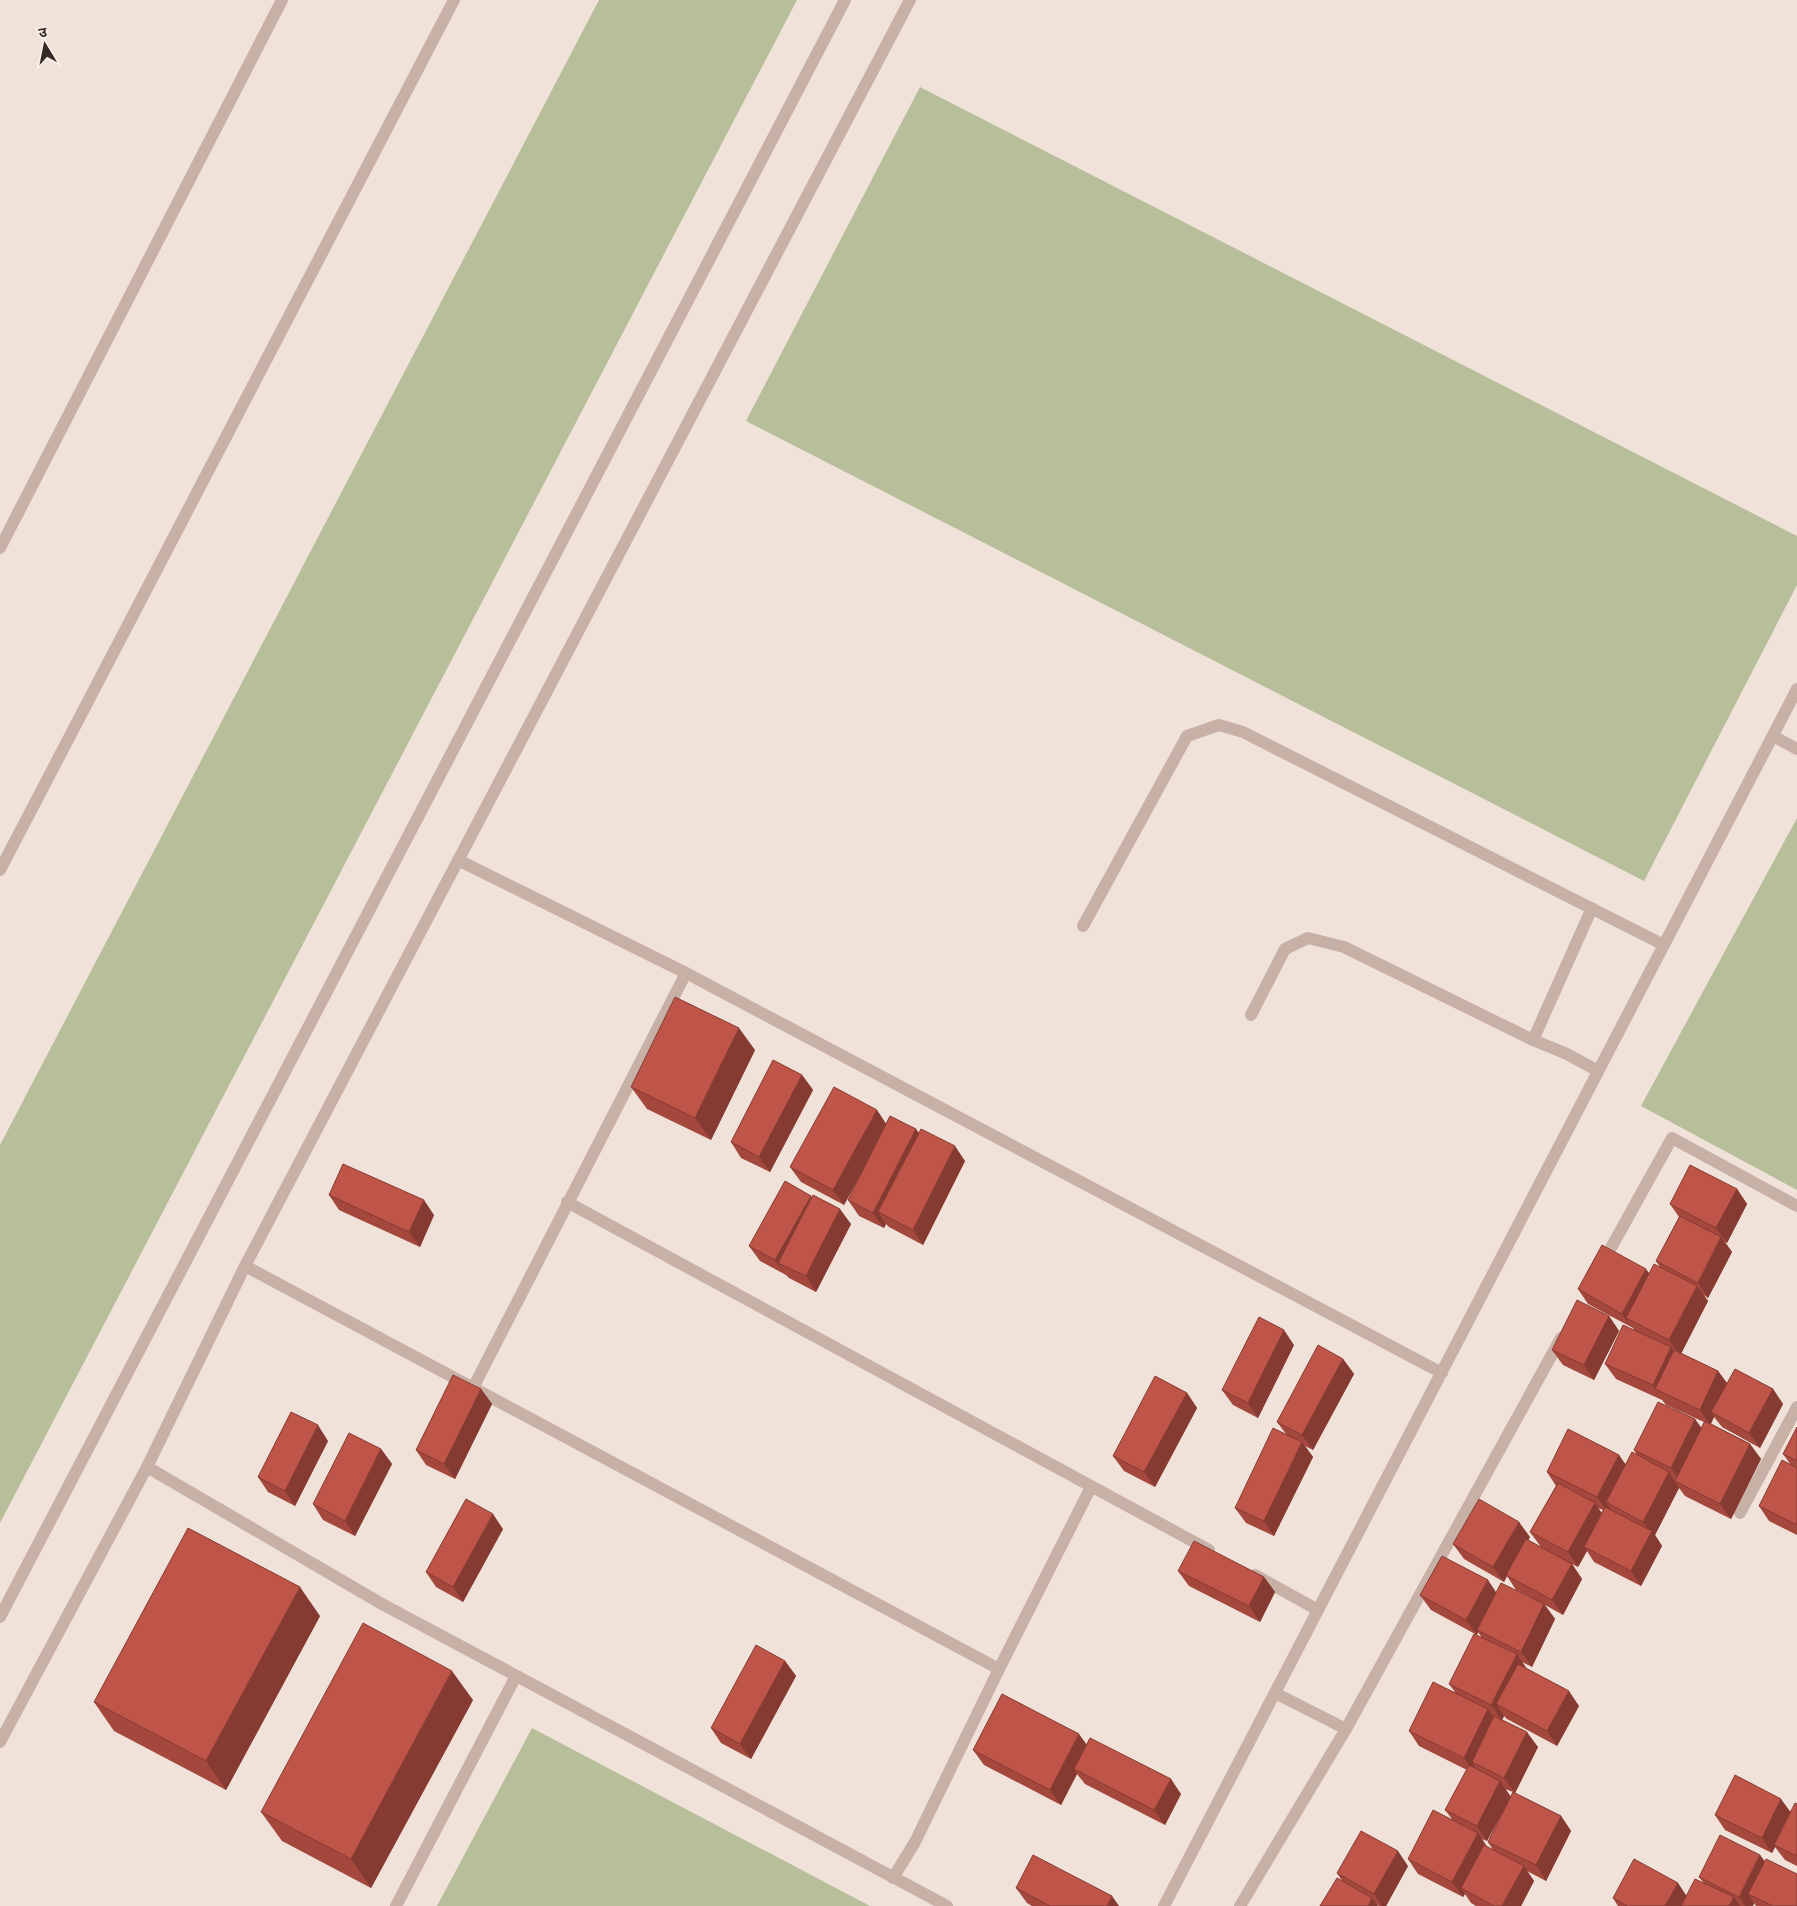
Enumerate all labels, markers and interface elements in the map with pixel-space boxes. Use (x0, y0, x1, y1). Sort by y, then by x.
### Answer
north arrow (20, 20, 70, 70)
text: उ (37, 22, 49, 41)

